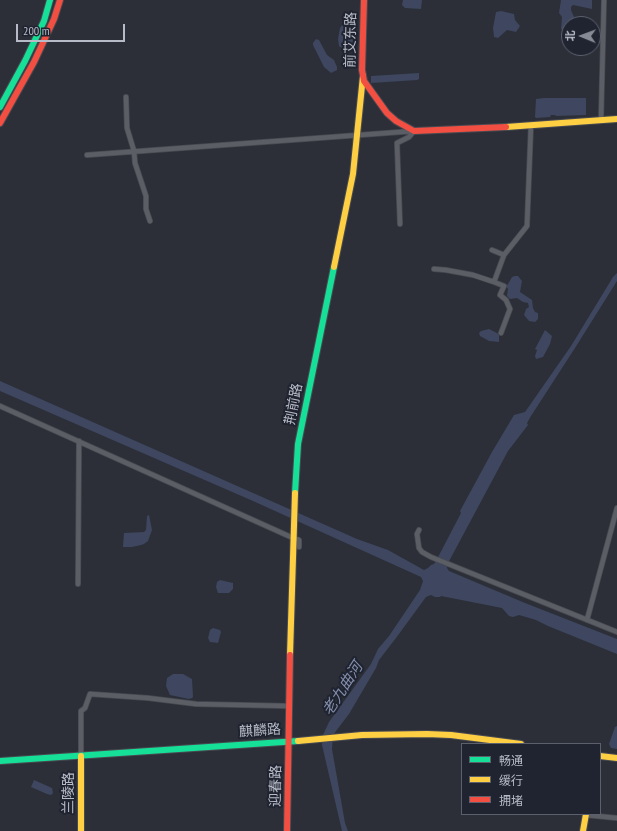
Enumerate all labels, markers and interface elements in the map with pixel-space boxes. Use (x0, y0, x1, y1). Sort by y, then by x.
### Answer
street label: 前艾东路 (342, 12, 360, 68)
scale bar (18, 16, 127, 42)
north arrow (561, 16, 601, 56)
text: 200 m (23, 23, 50, 38)
text: 北 (563, 30, 577, 41)
street label: 荆前路 (282, 382, 306, 426)
water label: 老九曲河 (319, 659, 367, 719)
street label: 麒麟路 (238, 721, 282, 741)
legend (461, 743, 601, 815)
text: 畅通 (499, 753, 523, 768)
street label: 迎春路 (267, 765, 285, 807)
street label: 兰陵路 (61, 772, 77, 814)
text: 缓行 (499, 773, 523, 788)
text: 拥堵 (499, 793, 523, 808)

